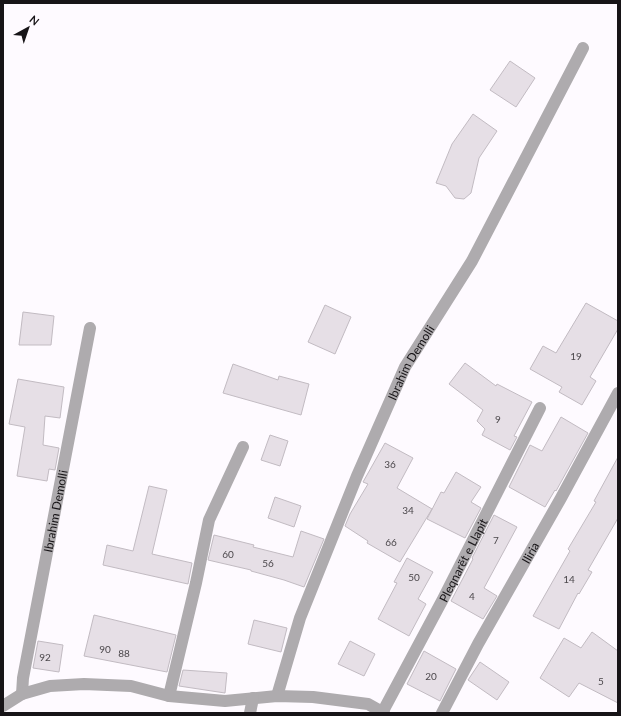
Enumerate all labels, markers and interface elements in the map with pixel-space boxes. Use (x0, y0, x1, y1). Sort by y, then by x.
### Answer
north arrow (8, 8, 48, 48)
text: N (27, 12, 42, 28)
street label: Ibrahim Demolli (384, 322, 437, 402)
house number: 19 (570, 350, 582, 362)
house number: 9 (495, 413, 501, 425)
house number: 36 (384, 458, 396, 470)
street label: Ibrahim Demolli (40, 469, 70, 553)
house number: 34 (402, 504, 414, 516)
street label: Pleqnarët e Llapit (435, 515, 491, 604)
house number: 7 (493, 534, 499, 546)
house number: 66 (385, 536, 397, 548)
street label: Iliria (518, 539, 542, 566)
house number: 60 (222, 548, 234, 560)
house number: 56 (262, 557, 274, 569)
house number: 50 (408, 571, 420, 583)
house number: 14 (563, 573, 575, 585)
house number: 4 (469, 590, 475, 602)
house number: 90 (99, 643, 111, 655)
house number: 88 (118, 647, 130, 659)
house number: 92 (39, 651, 51, 663)
house number: 20 (425, 670, 437, 682)
house number: 5 (598, 675, 604, 687)

